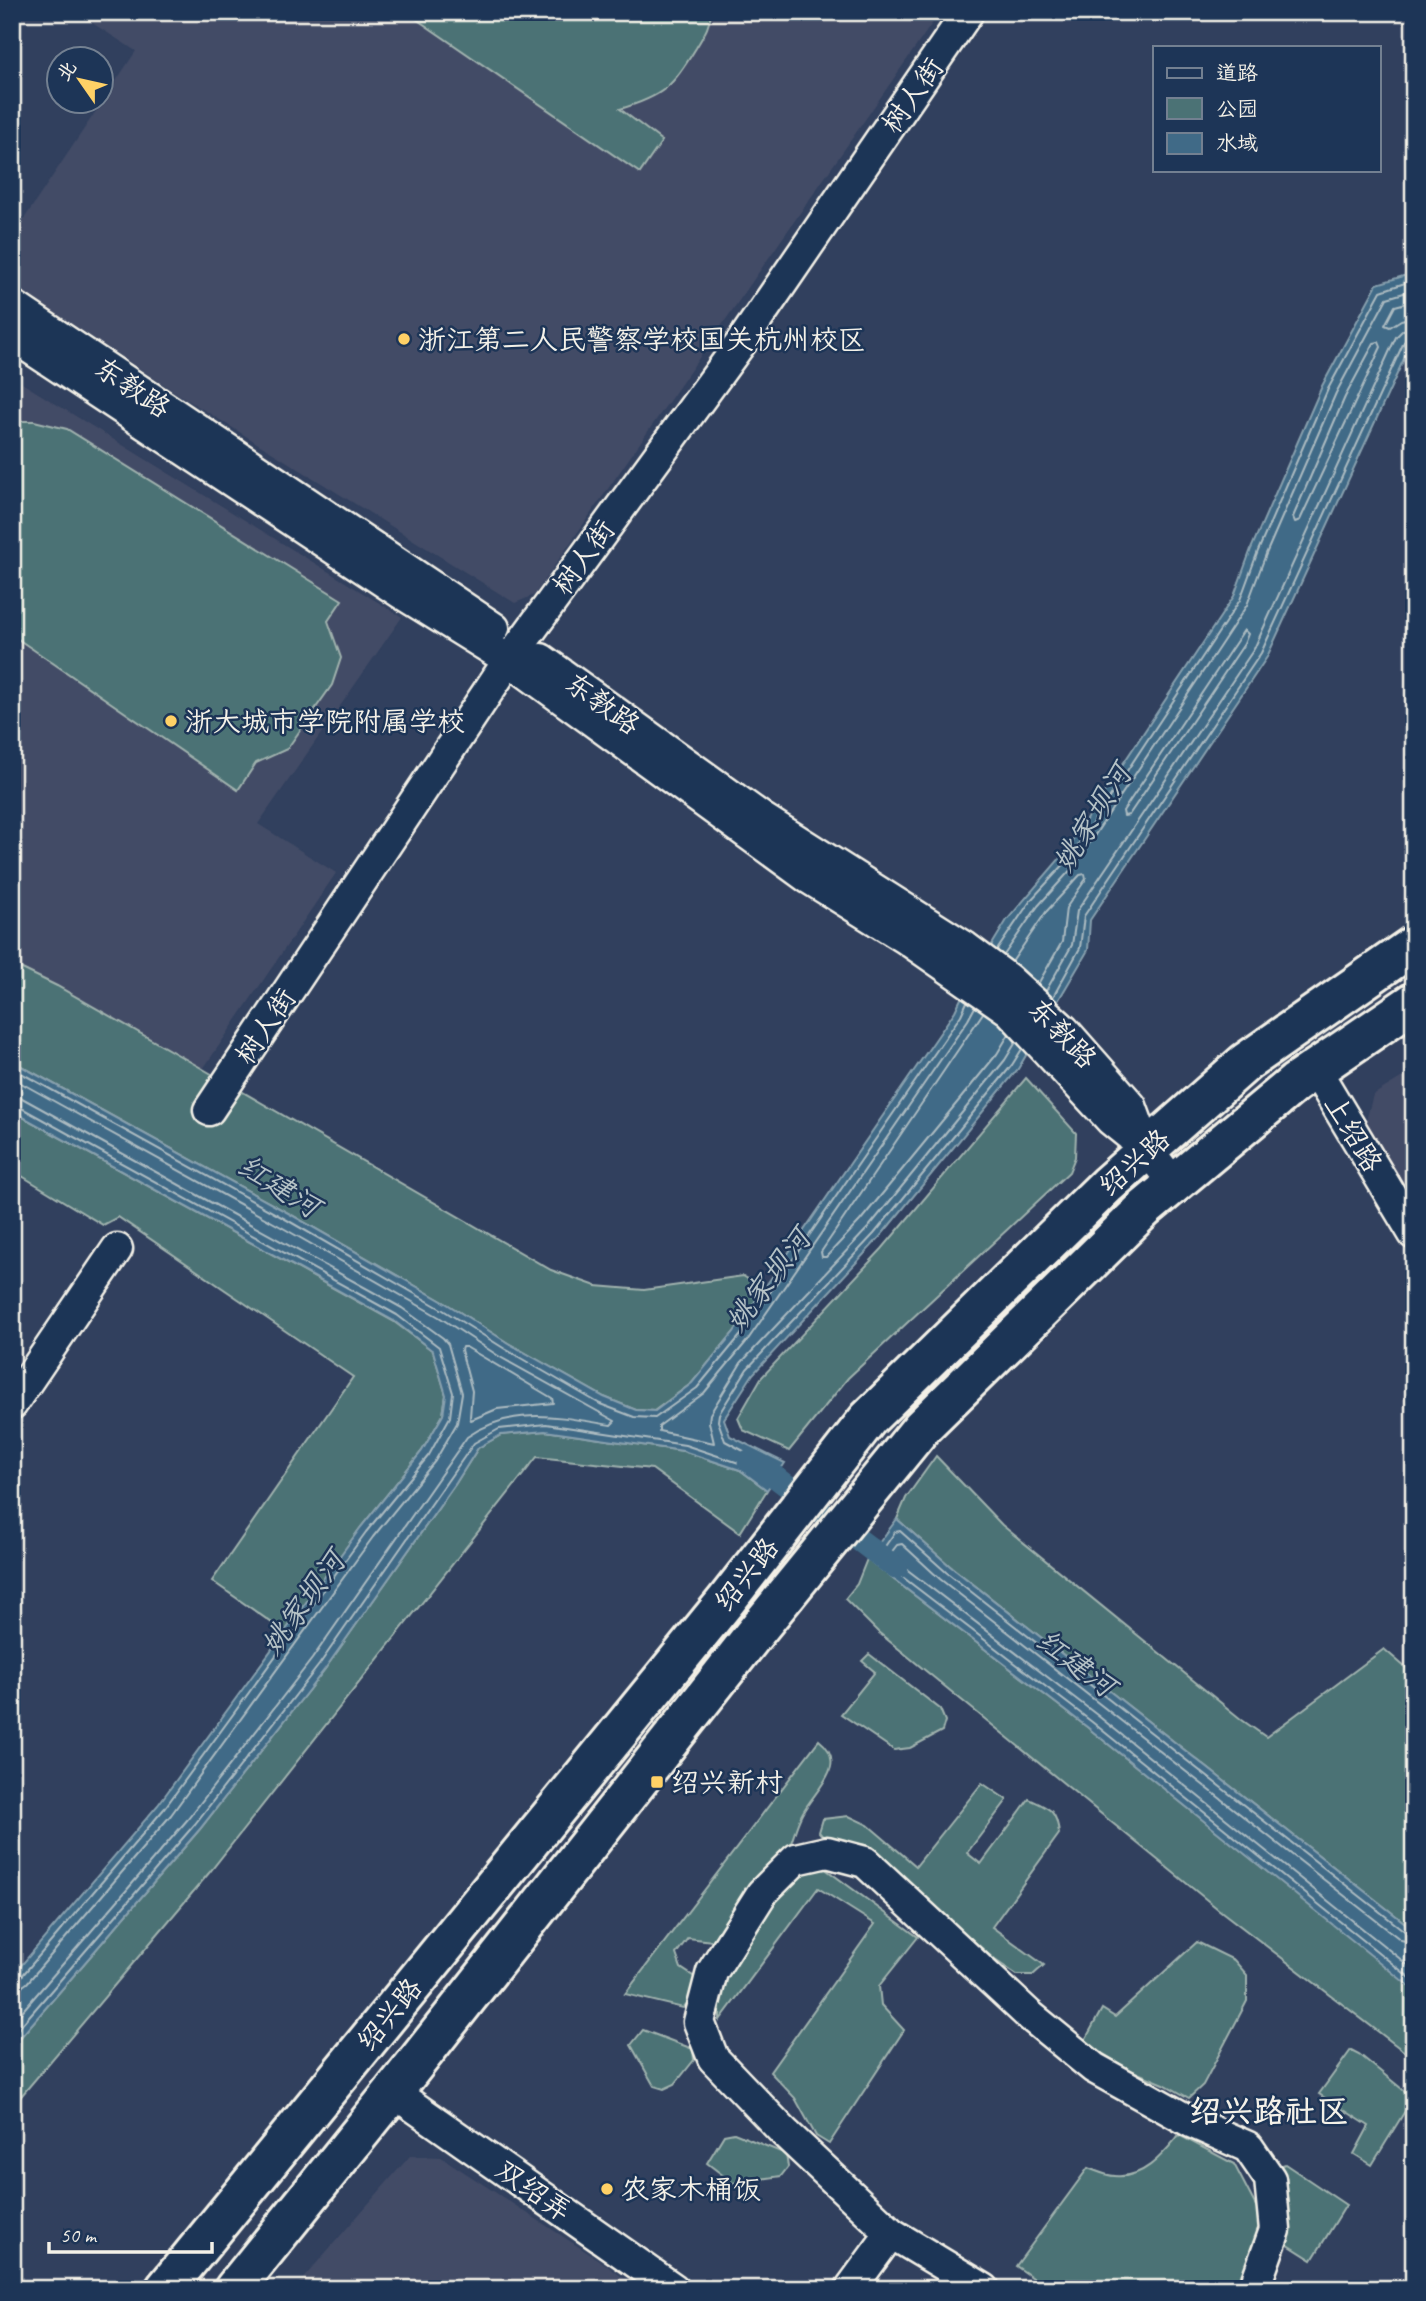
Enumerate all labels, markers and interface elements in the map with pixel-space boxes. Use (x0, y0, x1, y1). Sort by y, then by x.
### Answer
north arrow (46, 46, 116, 116)
legend (1153, 46, 1380, 172)
street label: 树人街 (874, 51, 951, 140)
text: 北 (51, 56, 82, 86)
text: 道路 (1216, 60, 1258, 86)
text: 公园 (1216, 96, 1258, 122)
text: 水域 (1216, 130, 1258, 156)
place label: 浙江第二人民警察学校国关杭州校区 (418, 322, 866, 357)
marker: 浙江第二人民警察学校国关杭州校区 (396, 331, 412, 347)
street label: 东教路 (88, 349, 177, 425)
street label: 树人街 (545, 513, 622, 602)
street label: 东教路 (558, 665, 647, 742)
place label: 浙大城市学院附属学校 (185, 704, 465, 739)
marker: 浙大城市学院附属学校 (163, 713, 179, 729)
water label: 姚家坝河 (1044, 753, 1143, 879)
street label: 树人街 (227, 982, 303, 1071)
street label: 东教路 (1021, 991, 1104, 1076)
street label: 上绍路 (1317, 1088, 1390, 1178)
street label: 绍兴路 (1091, 1121, 1177, 1203)
water label: 红建河 (231, 1146, 331, 1229)
water label: 姚家坝河 (717, 1217, 822, 1339)
street label: 绍兴路 (707, 1530, 786, 1618)
water label: 姚家坝河 (252, 1539, 357, 1663)
water label: 红建河 (1029, 1621, 1127, 1708)
place label: 绍兴新村 (671, 1765, 783, 1800)
marker: 绍兴新村 (649, 1774, 665, 1790)
street label: 绍兴路 (349, 1971, 429, 2058)
district label: 绍兴路社区 (1189, 2091, 1349, 2132)
street label: 双绍弄 (489, 2152, 578, 2229)
place label: 农家木桶饭 (621, 2172, 761, 2207)
marker: 农家木桶饭 (599, 2181, 615, 2197)
scale bar (49, 2210, 212, 2254)
text: 50 m (60, 2222, 98, 2248)

